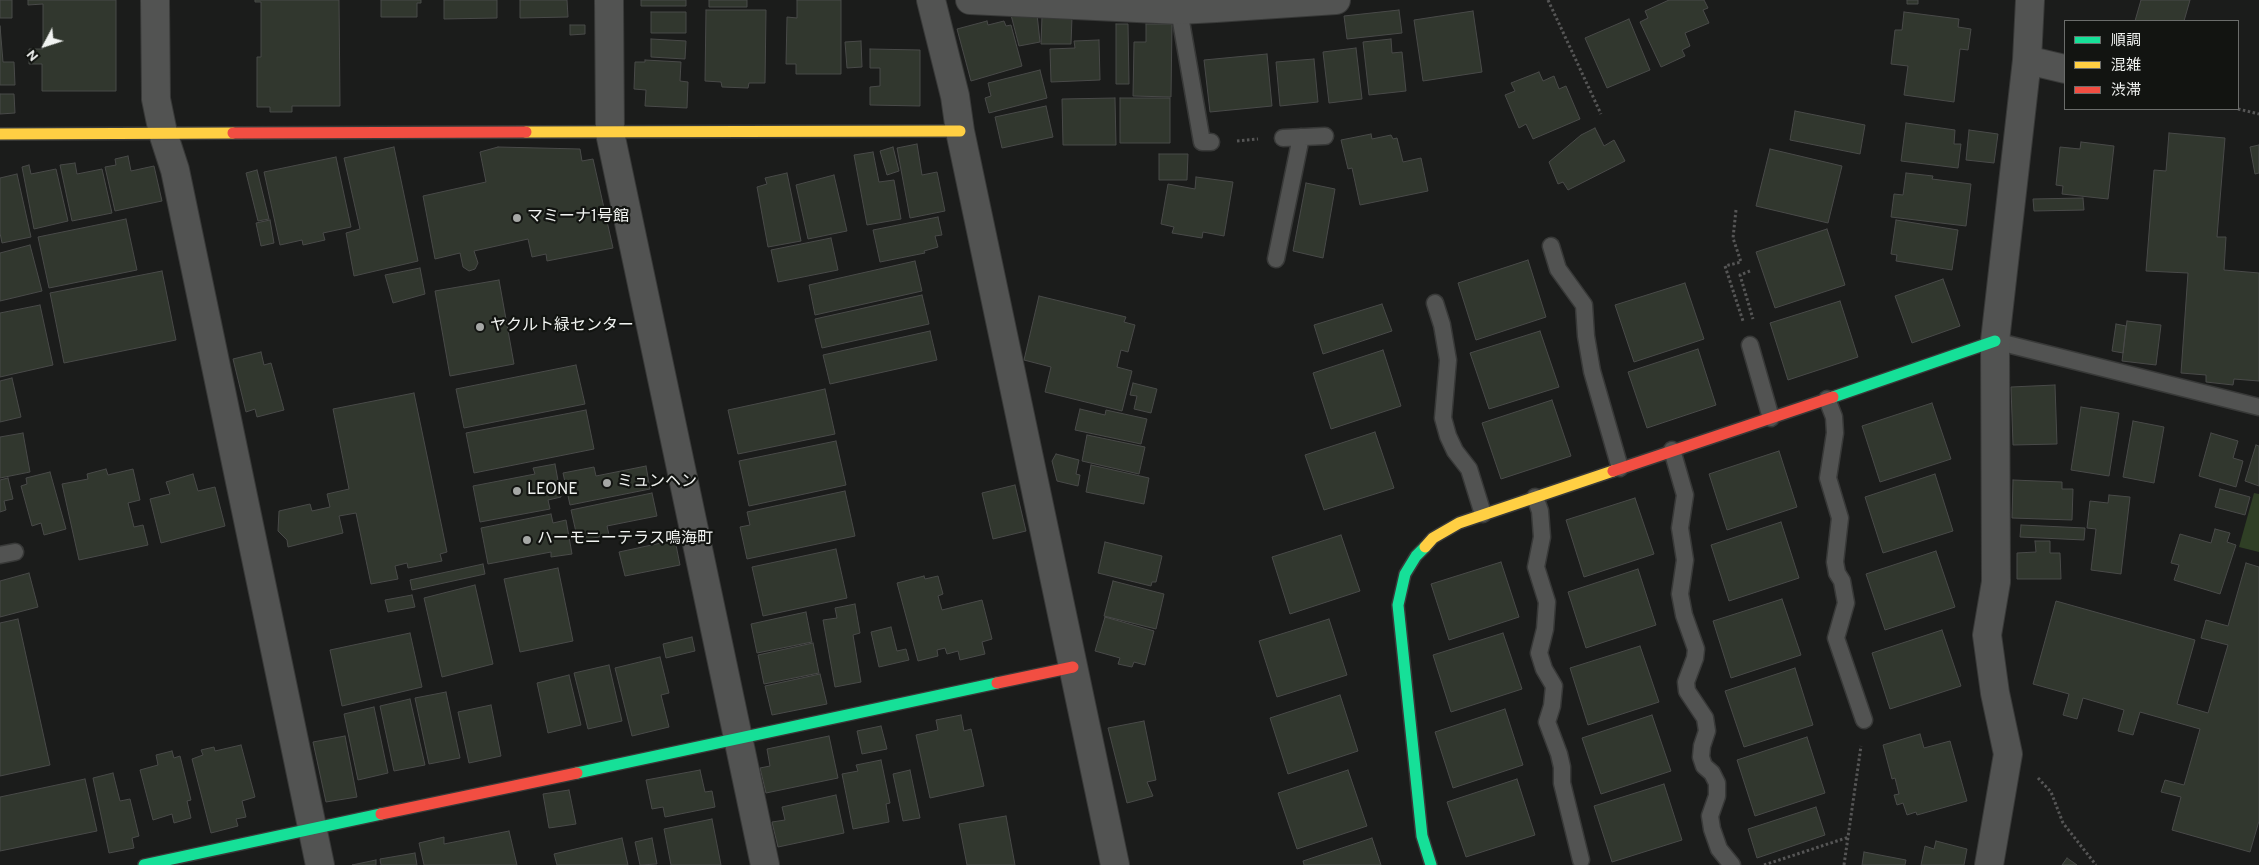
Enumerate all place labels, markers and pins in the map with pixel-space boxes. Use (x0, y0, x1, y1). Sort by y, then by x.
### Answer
place label: マミーナ1号館 (527, 208, 629, 228)
marker: マミーナ1号館 (511, 212, 523, 224)
place label: ヤクルト緑センター (490, 317, 634, 337)
marker: ヤクルト緑センター (474, 321, 486, 333)
place label: ミュンヘン (617, 473, 697, 493)
marker: ミュンヘン (601, 477, 613, 489)
place label: LEONE (527, 481, 578, 501)
marker: LEONE (511, 485, 523, 497)
place label: ハーモニーテラス鳴海町 (537, 530, 713, 550)
marker: ハーモニーテラス鳴海町 (521, 534, 533, 546)

